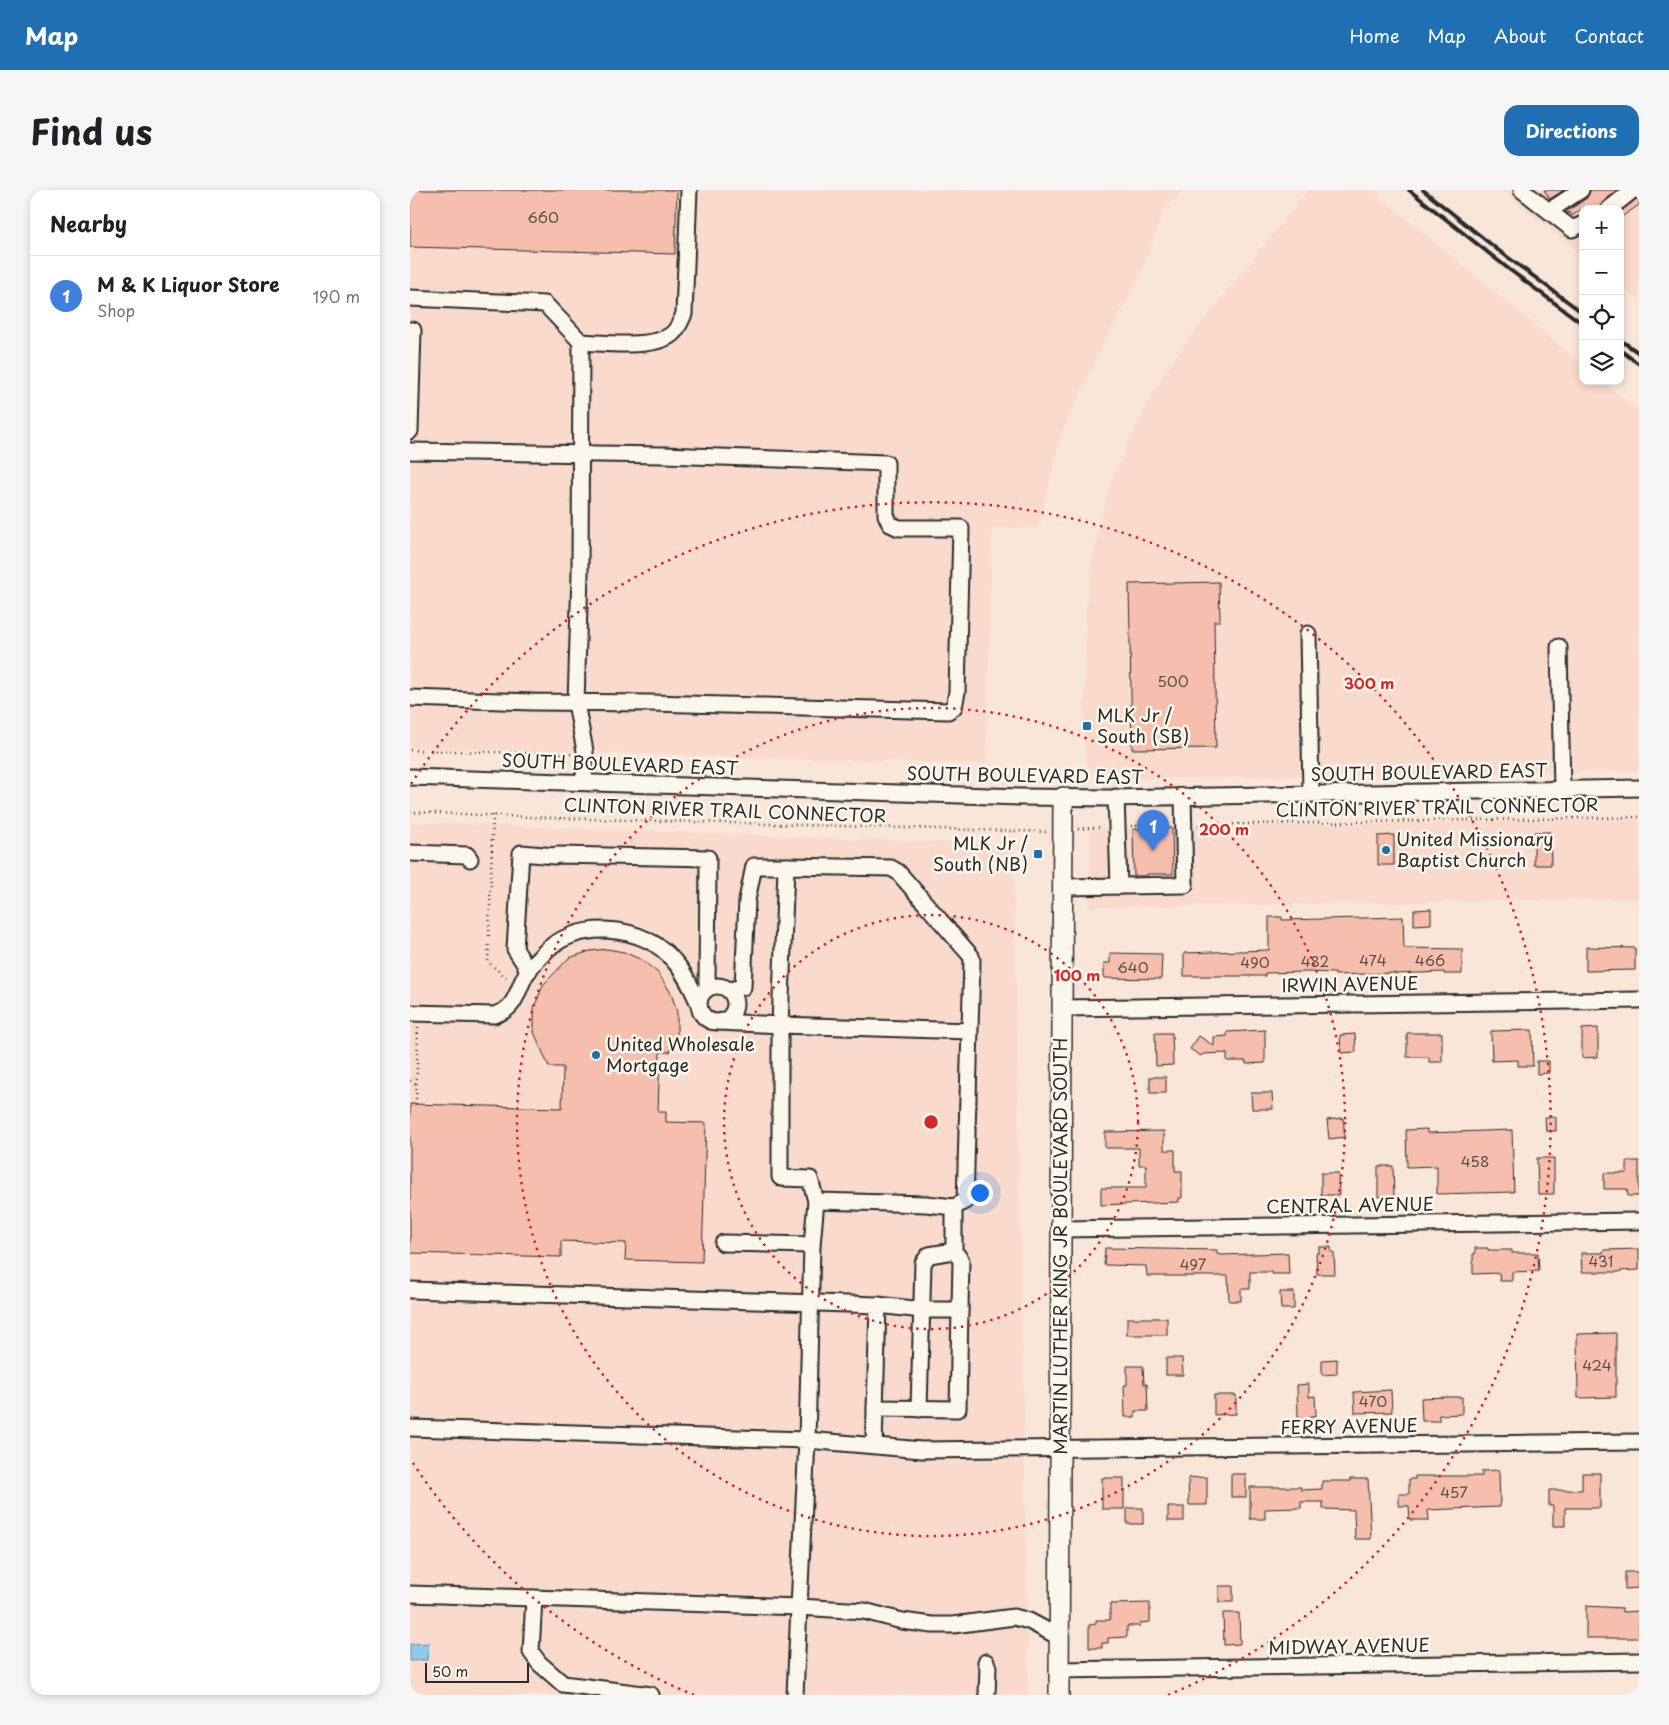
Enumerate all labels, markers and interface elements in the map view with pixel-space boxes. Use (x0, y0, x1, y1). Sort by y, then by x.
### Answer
text: Map (25, 17, 78, 53)
text: Home (1349, 22, 1399, 49)
text: Map (1427, 22, 1466, 49)
text: About (1494, 22, 1546, 49)
text: Contact (1574, 22, 1644, 49)
text: Find us (30, 104, 152, 157)
button: Directions (1504, 105, 1639, 156)
house number: 660 (527, 205, 559, 228)
map controls (1579, 205, 1624, 385)
button: + (1579, 205, 1624, 250)
text: Nearby (50, 207, 127, 239)
button: − (1579, 250, 1624, 295)
text: M & K Liquor Store (97, 270, 280, 298)
text: 1 (62, 284, 70, 308)
text: 190 m (312, 284, 360, 308)
button: locate (1579, 295, 1624, 340)
text: Shop (97, 298, 135, 322)
button: layers (1579, 340, 1624, 385)
house number: 500 (1157, 669, 1189, 692)
text: 300 m (1344, 671, 1394, 694)
place label: MLK Jr / South (SB) (1097, 701, 1189, 749)
marker: MLK Jr / South (SB) (1081, 720, 1093, 732)
street label: SOUTH BOULEVARD EAST (501, 746, 740, 781)
street label: SOUTH BOULEVARD EAST (1310, 756, 1548, 787)
street label: SOUTH BOULEVARD EAST (906, 759, 1144, 790)
street label: CLINTON RIVER TRAIL CONNECTOR (563, 790, 887, 829)
street label: CLINTON RIVER TRAIL CONNECTOR (1275, 790, 1599, 823)
pin: 1 (1137, 810, 1169, 851)
text: 200 m (1199, 817, 1249, 840)
place label: United Missionary Baptist Church (1396, 825, 1554, 873)
place label: MLK Jr / South (NB) (933, 829, 1029, 877)
marker: United Missionary Baptist Church (1380, 844, 1392, 856)
marker: MLK Jr / South (NB) (1032, 848, 1044, 860)
house number: 474 (1359, 948, 1387, 971)
house number: 466 (1415, 948, 1445, 971)
house number: 482 (1301, 949, 1329, 972)
house number: 490 (1240, 950, 1270, 973)
house number: 640 (1117, 955, 1149, 978)
text: 100 m (1054, 963, 1100, 986)
street label: IRWIN AVENUE (1281, 969, 1419, 998)
place label: United Wholesale Mortgage (606, 1030, 755, 1078)
street label: MARTIN LUTHER KING JR BOULEVARD SOUTH (1046, 1037, 1073, 1455)
marker: United Wholesale Mortgage (590, 1049, 602, 1061)
centre of rings (922, 1113, 940, 1131)
house number: 458 (1461, 1149, 1489, 1172)
your location (967, 1180, 993, 1206)
street label: CENTRAL AVENUE (1266, 1190, 1434, 1219)
house number: 431 (1588, 1249, 1614, 1272)
house number: 497 (1180, 1252, 1207, 1275)
house number: 424 (1582, 1353, 1612, 1376)
house number: 470 (1359, 1389, 1387, 1412)
street label: FERRY AVENUE (1280, 1411, 1418, 1440)
house number: 457 (1440, 1480, 1468, 1503)
street label: MIDWAY AVENUE (1268, 1631, 1430, 1660)
scale bar (425, 1660, 529, 1683)
text: 50 m (432, 1661, 468, 1682)

